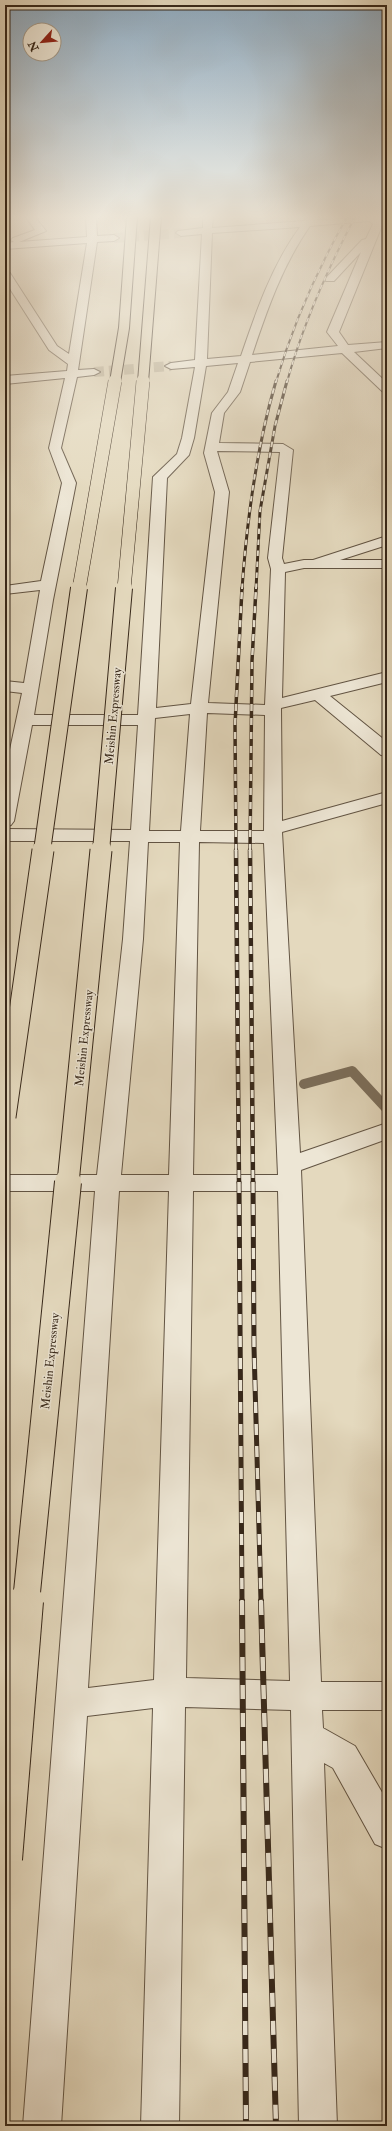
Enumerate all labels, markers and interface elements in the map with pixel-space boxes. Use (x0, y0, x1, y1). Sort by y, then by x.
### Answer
north arrow (22, 22, 62, 62)
text: N (25, 38, 42, 55)
street label: Meishin Expressway (102, 666, 125, 765)
street label: Meishin Expressway (72, 988, 97, 1087)
street label: Meishin Expressway (38, 1311, 63, 1410)

